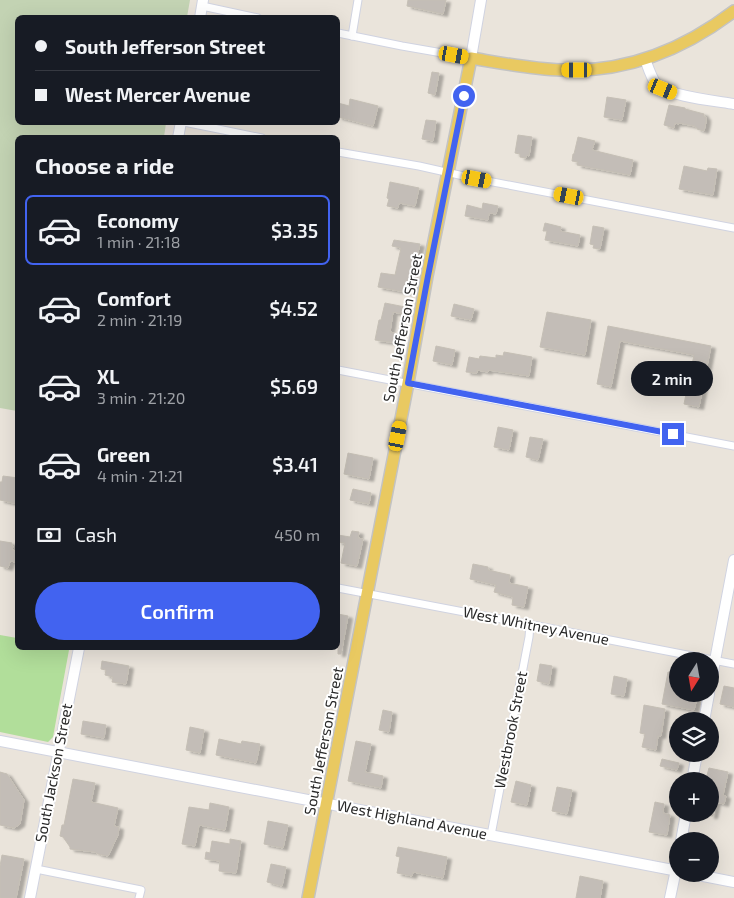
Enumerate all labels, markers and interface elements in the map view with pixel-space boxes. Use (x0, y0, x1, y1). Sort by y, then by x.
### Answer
text: South Jefferson Street (65, 35, 265, 58)
car (437, 45, 470, 65)
car (562, 63, 592, 78)
car (646, 76, 679, 102)
text: West Mercer Avenue (65, 83, 250, 106)
route start (453, 85, 475, 107)
text: Choose a ride (35, 152, 174, 178)
car (460, 169, 493, 189)
car (552, 186, 585, 206)
icon: car (37, 208, 82, 253)
text: Economy (97, 209, 179, 232)
text: $3.35 (271, 219, 318, 242)
text: 1 min · 21:18 (97, 232, 180, 251)
street label: South Jefferson Street (379, 252, 425, 403)
icon: car (37, 286, 82, 331)
text: Comfort (97, 287, 171, 310)
text: $4.52 (269, 297, 318, 320)
text: 2 min · 21:19 (97, 310, 182, 329)
callout: 2 min (632, 362, 714, 396)
icon: car (37, 364, 82, 409)
text: XL (97, 365, 119, 388)
text: 2 min (652, 369, 692, 388)
text: $5.69 (270, 375, 318, 398)
text: 3 min · 21:20 (97, 388, 185, 407)
car (387, 420, 408, 452)
route end (662, 423, 684, 445)
icon: car (37, 442, 82, 487)
text: Green (97, 443, 150, 466)
text: $3.41 (272, 453, 318, 476)
text: 4 min · 21:21 (97, 466, 183, 485)
icon: cash (35, 521, 63, 549)
text: Cash (75, 523, 117, 546)
text: 450 m (274, 525, 320, 544)
button: Confirm (35, 582, 320, 640)
street label: West Whitney Avenue (462, 602, 611, 648)
north arrow (669, 652, 719, 702)
map controls (669, 652, 719, 882)
street label: South Jefferson Street (300, 665, 346, 816)
street label: Westbrook Street (490, 669, 530, 790)
street label: South Jackson Street (31, 702, 75, 844)
button: layers (669, 712, 719, 762)
button: + (669, 772, 719, 822)
street label: West Highland Avenue (335, 796, 489, 842)
button: − (669, 832, 719, 882)

